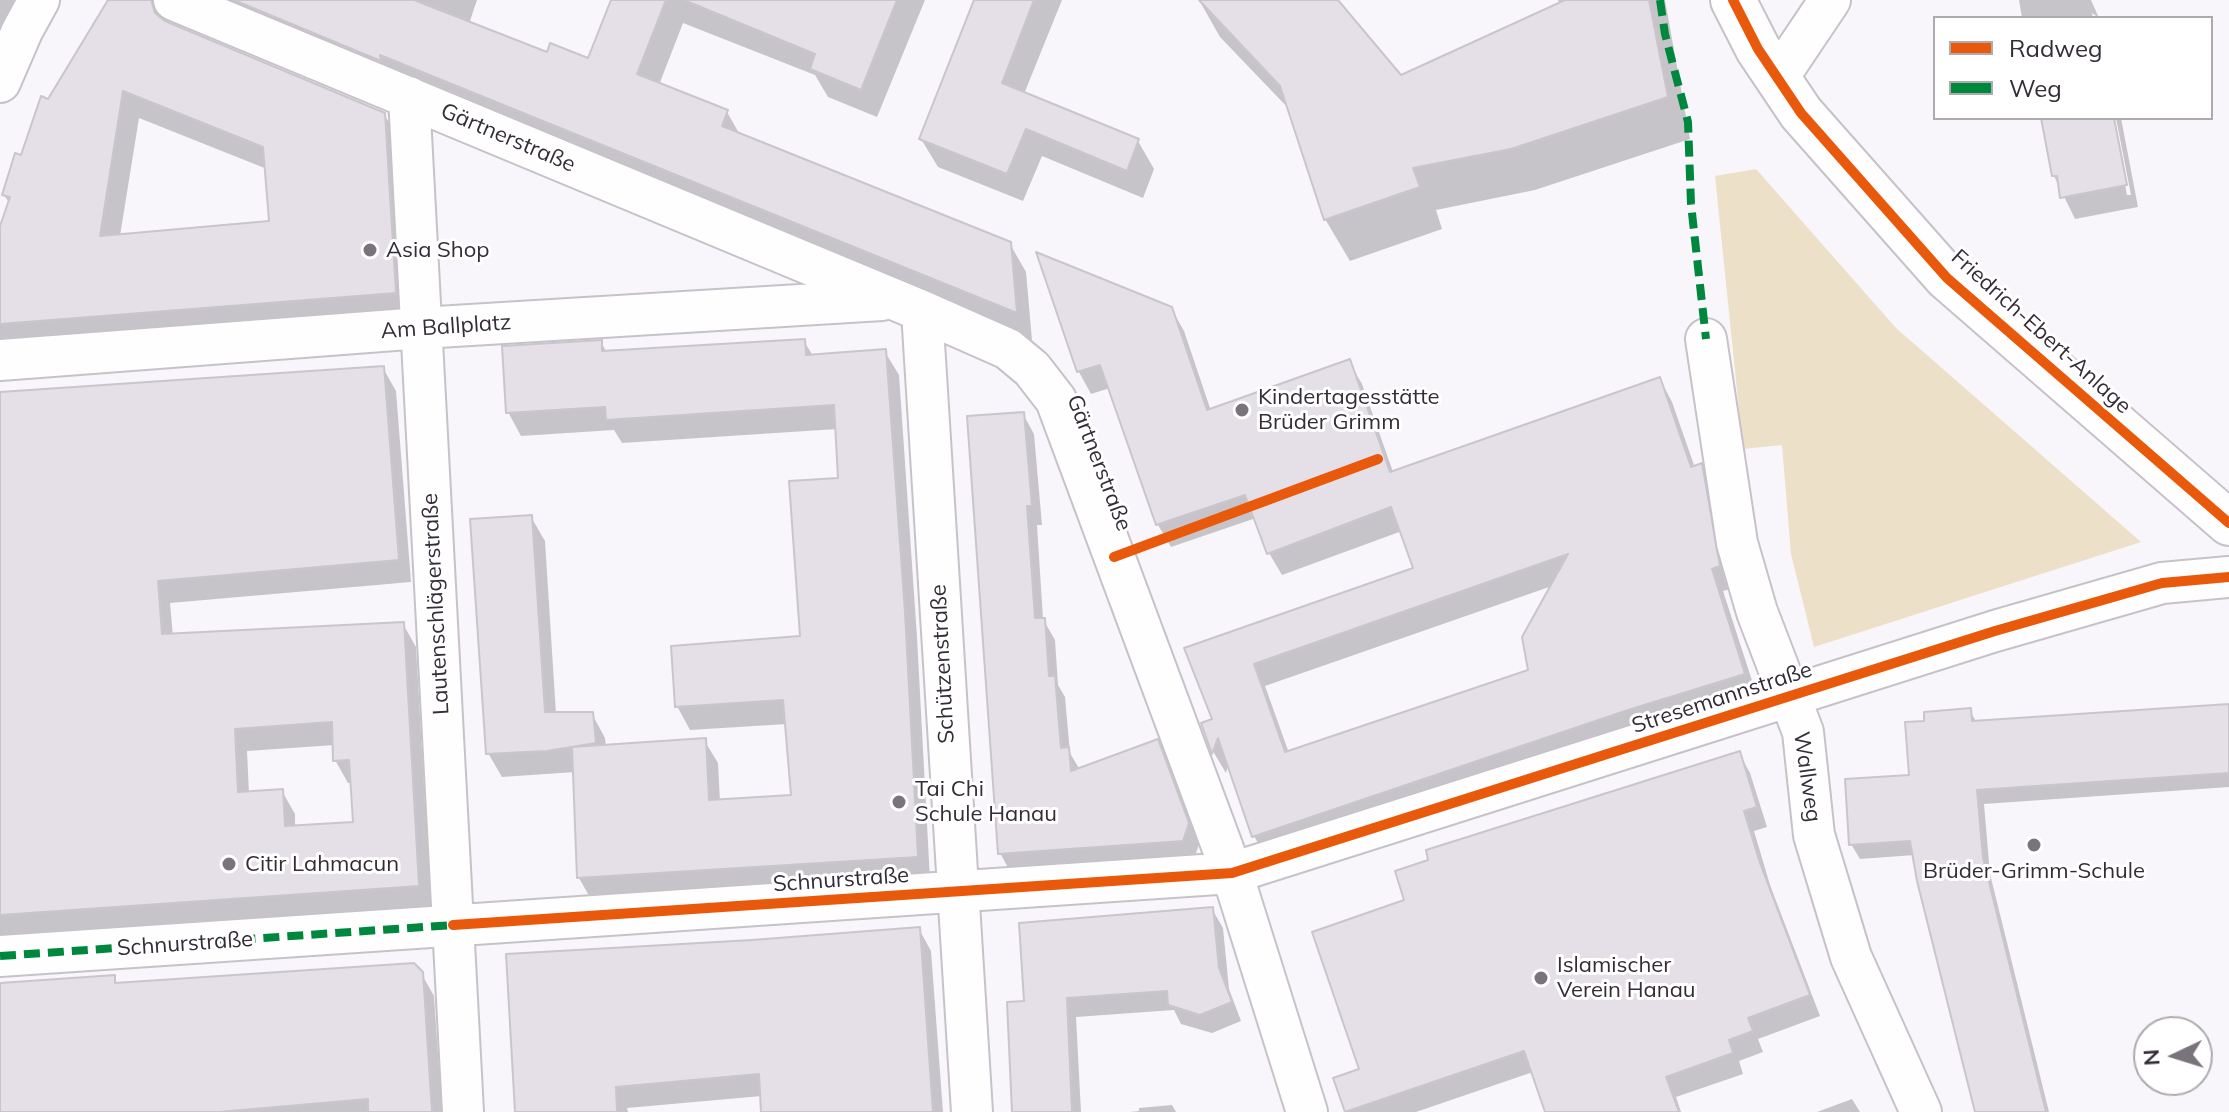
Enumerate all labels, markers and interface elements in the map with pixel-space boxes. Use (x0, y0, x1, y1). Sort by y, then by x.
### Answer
legend (1933, 16, 2213, 120)
text: Radweg (2009, 33, 2103, 63)
text: Weg (2009, 73, 2062, 103)
street label: Gärtnerstraße (437, 98, 579, 178)
place label: Asia Shop (386, 237, 489, 263)
marker: Asia Shop (361, 241, 379, 259)
street label: Friedrich-Ebert-Anlage (1946, 244, 2136, 420)
street label: Am Ballplatz (380, 309, 512, 345)
place label: Kindertagesstätte Brüder Grimm (1258, 384, 1440, 436)
street label: Gärtnerstraße (1061, 391, 1137, 535)
marker: Kindertagesstätte Brüder Grimm (1233, 401, 1251, 419)
street label: Lautenschlägerstraße (417, 492, 455, 716)
street label: Schützenstraße (926, 584, 960, 744)
street label: Stresemannstraße (1629, 656, 1815, 740)
street label: Wallweg (1788, 730, 1826, 824)
place label: Tai Chi Schule Hanau (915, 776, 1057, 828)
marker: Tai Chi Schule Hanau (890, 793, 908, 811)
marker: Brüder-Grimm-Schule (2025, 836, 2043, 854)
place label: Citir Lahmacun (245, 851, 399, 877)
marker: Citir Lahmacun (220, 855, 238, 873)
place label: Brüder-Grimm-Schule (1923, 858, 2145, 884)
street label: Schnurstraße (772, 862, 910, 898)
street label: Schnurstraße (116, 926, 254, 962)
place label: Islamischer Verein Hanau (1557, 952, 1696, 1004)
marker: Islamischer Verein Hanau (1532, 969, 1550, 987)
north arrow (2133, 1016, 2213, 1096)
text: N (2137, 1048, 2166, 1067)

